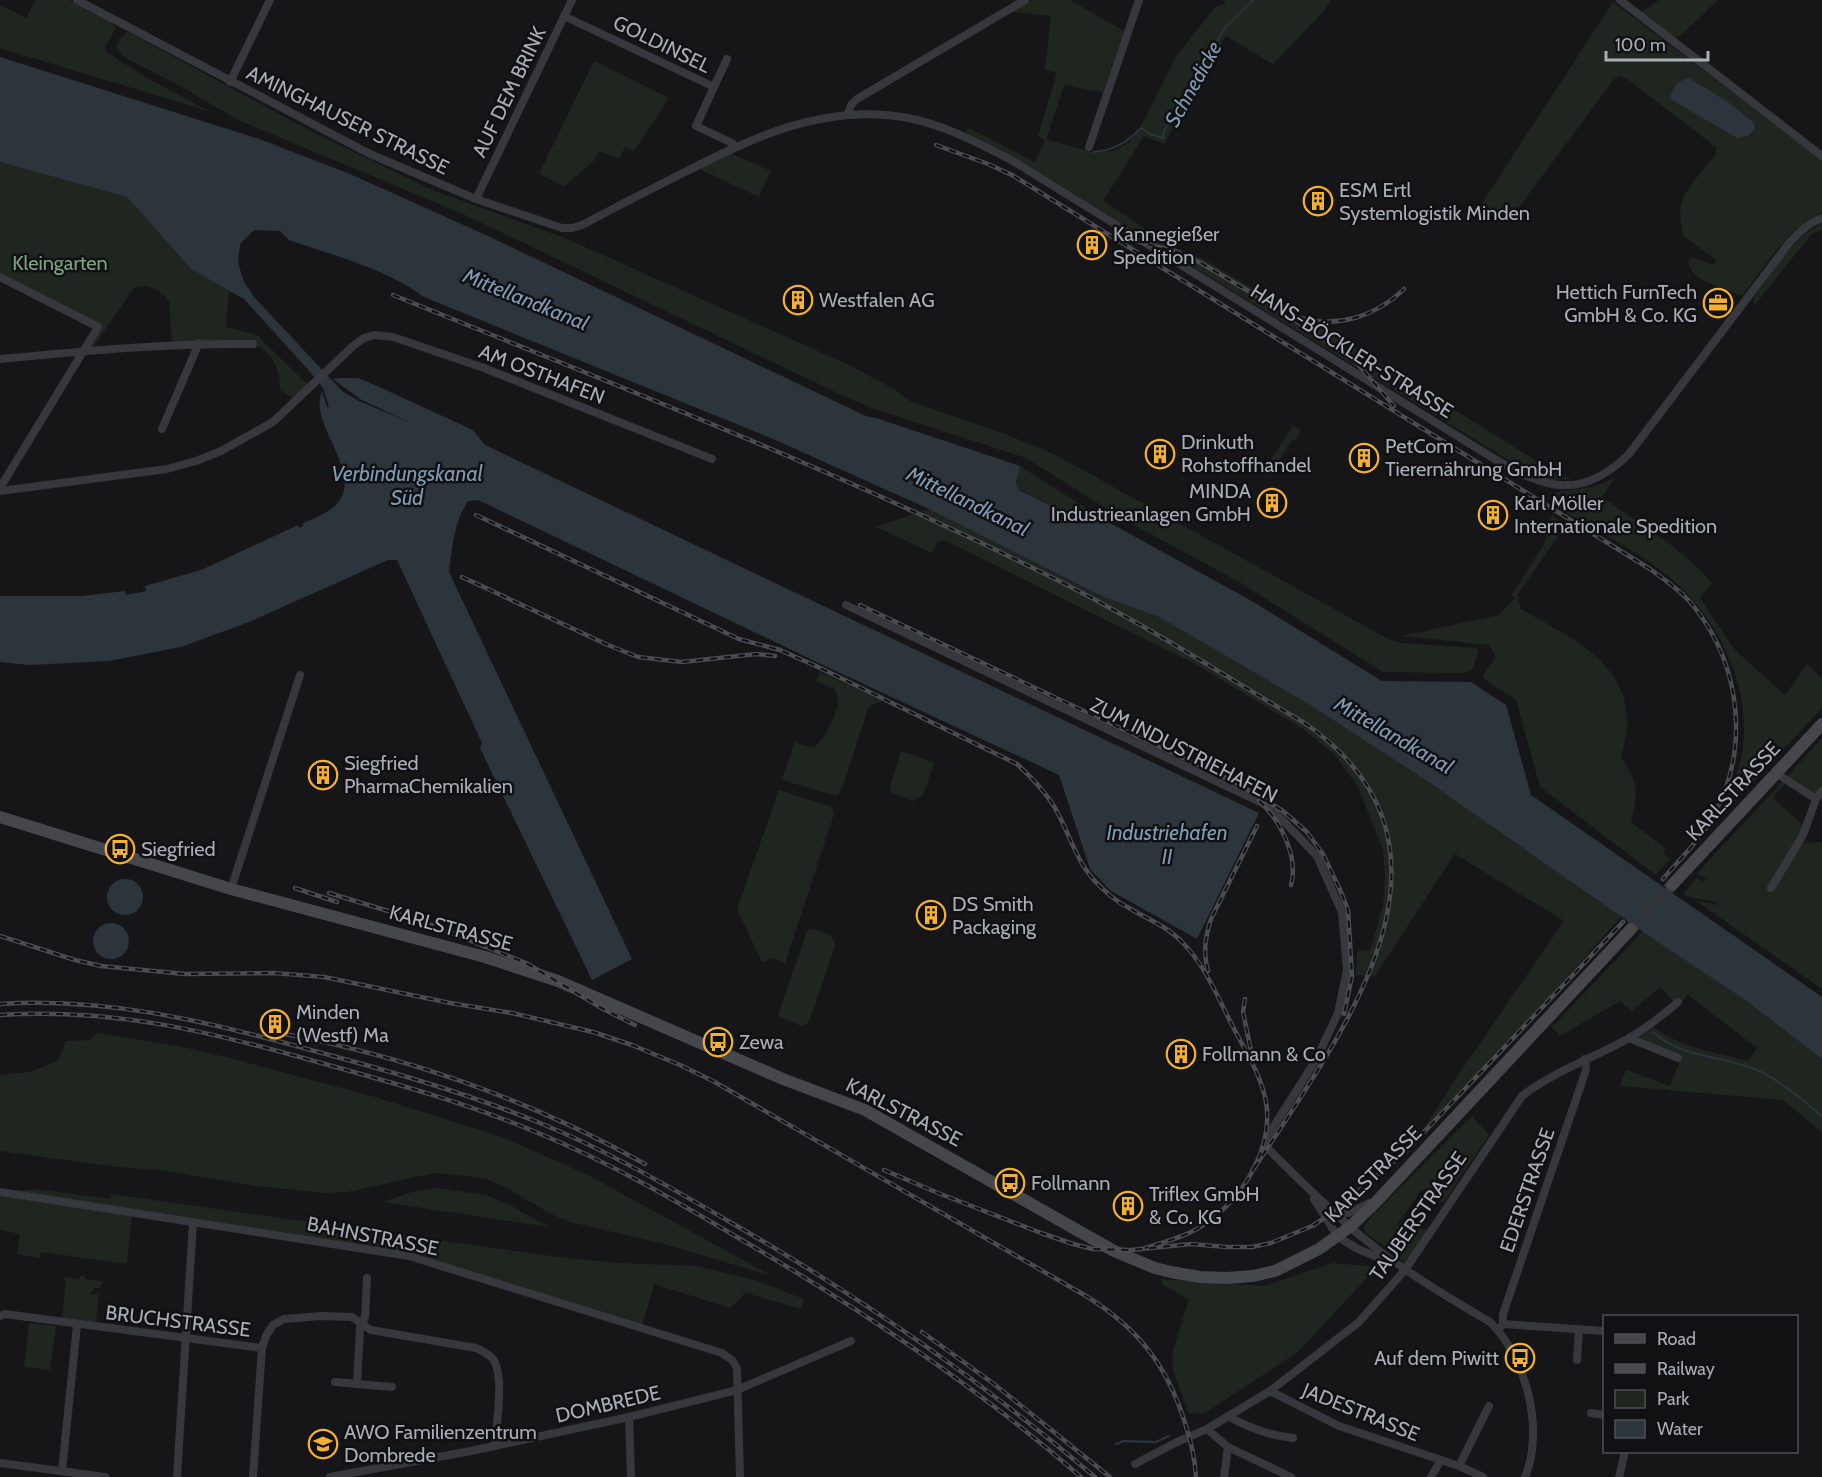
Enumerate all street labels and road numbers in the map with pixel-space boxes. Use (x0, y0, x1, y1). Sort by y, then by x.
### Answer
street label: GOLDINSEL (609, 10, 715, 78)
street label: AUF DEM BRINK (467, 22, 551, 161)
street label: AMINGHAUSER STRASSE (243, 61, 453, 179)
street label: HANS-BÖCKLER-STRASSE (1246, 279, 1458, 423)
street label: AM OSTHAFEN (476, 339, 608, 409)
street label: ZUM INDUSTRIEHAFEN (1086, 692, 1282, 808)
street label: KARLSTRASSE (1681, 736, 1785, 846)
street label: KARLSTRASSE (387, 900, 515, 956)
street label: KARLSTRASSE (842, 1073, 966, 1151)
street label: KARLSTRASSE (1320, 1121, 1426, 1227)
street label: EDERSTRASSE (1495, 1125, 1559, 1255)
street label: TAUBERSTRASSE (1364, 1147, 1472, 1285)
street label: BAHNSTRASSE (305, 1211, 441, 1261)
street label: BRUCHSTRASSE (104, 1300, 252, 1342)
street label: JADESTRASSE (1298, 1377, 1423, 1446)
street label: DOMBREDE (553, 1380, 663, 1428)

